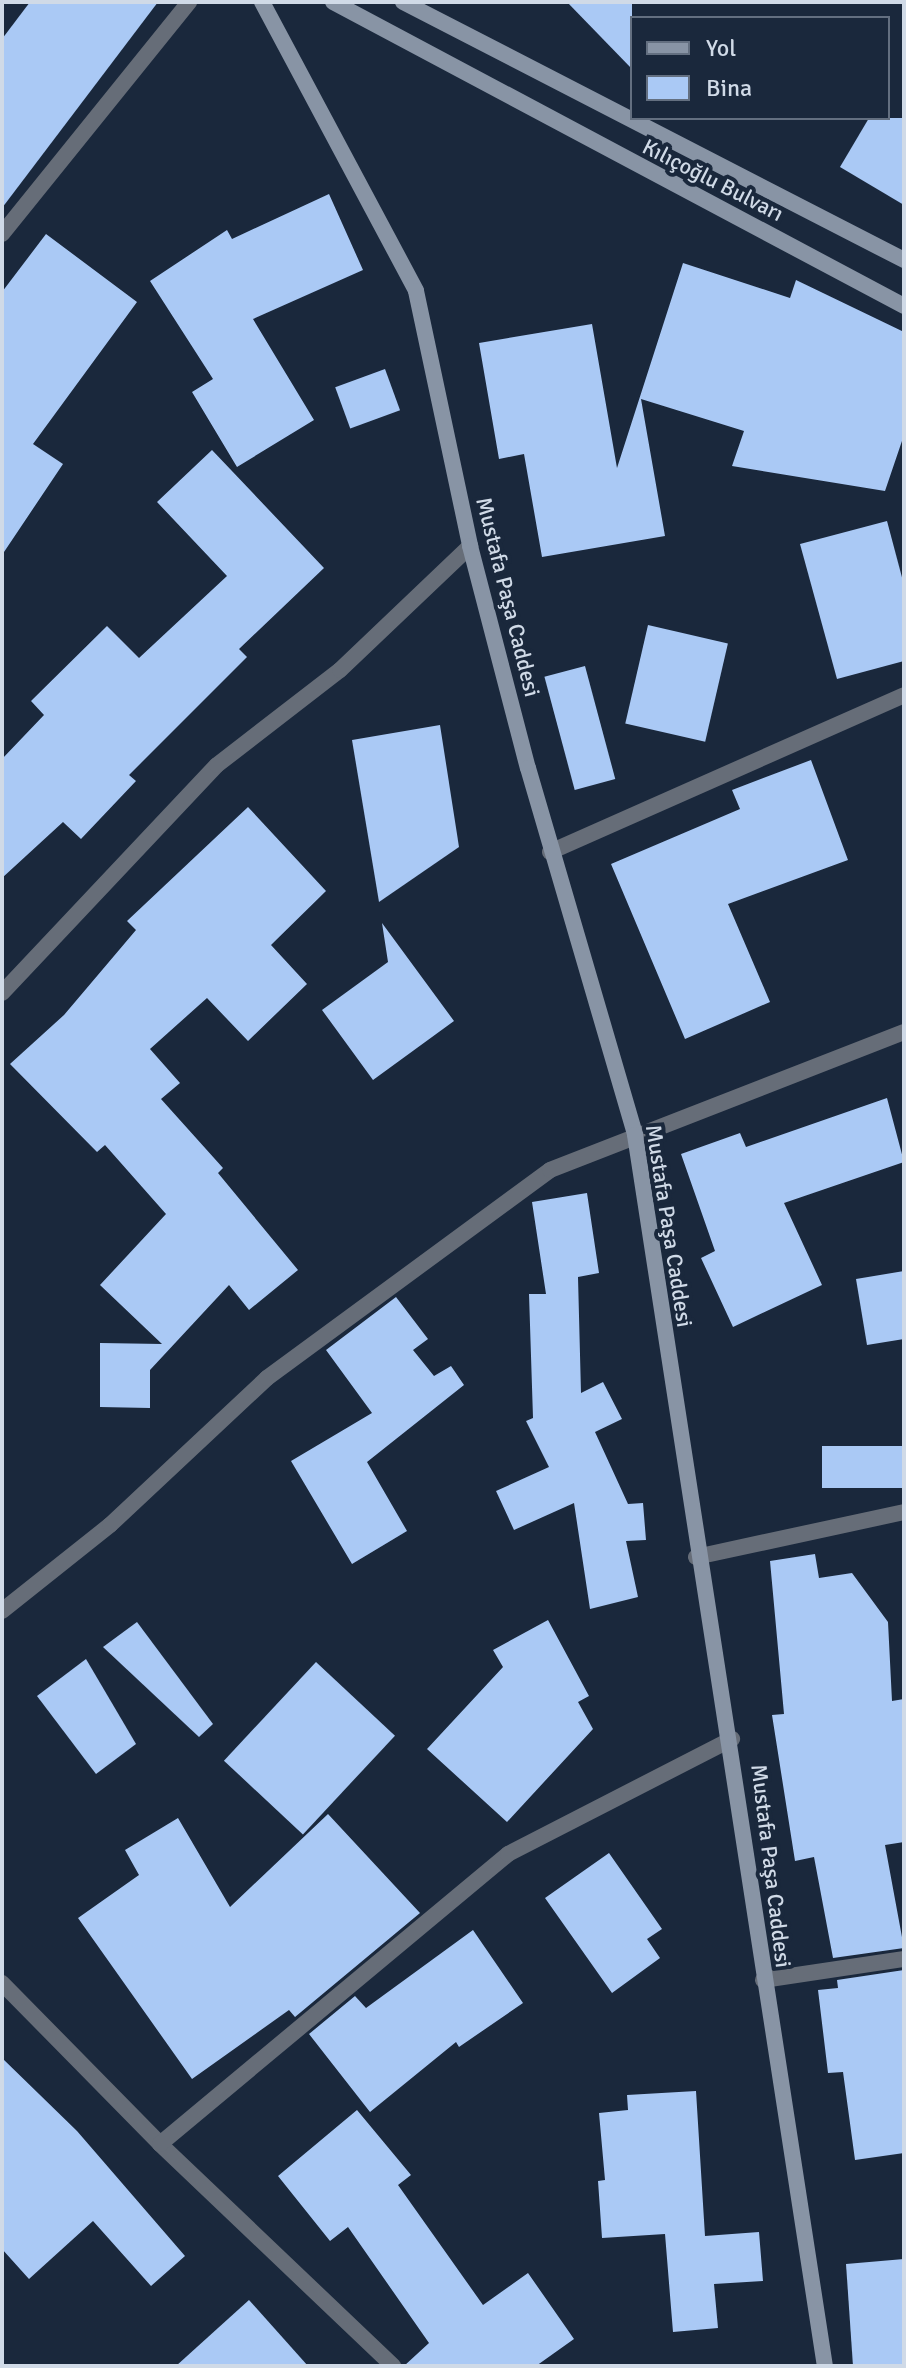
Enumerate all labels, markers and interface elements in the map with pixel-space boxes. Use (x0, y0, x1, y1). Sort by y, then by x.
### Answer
legend (630, 16, 890, 120)
text: Yol (706, 33, 736, 63)
text: Bina (706, 73, 752, 103)
street label: Kılıçoğlu Bulvarı (638, 133, 788, 227)
street label: Mustafa Paşa Caddesi (470, 495, 546, 699)
street label: Mustafa Paşa Caddesi (640, 1123, 698, 1329)
street label: Mustafa Paşa Caddesi (745, 1763, 797, 1969)

